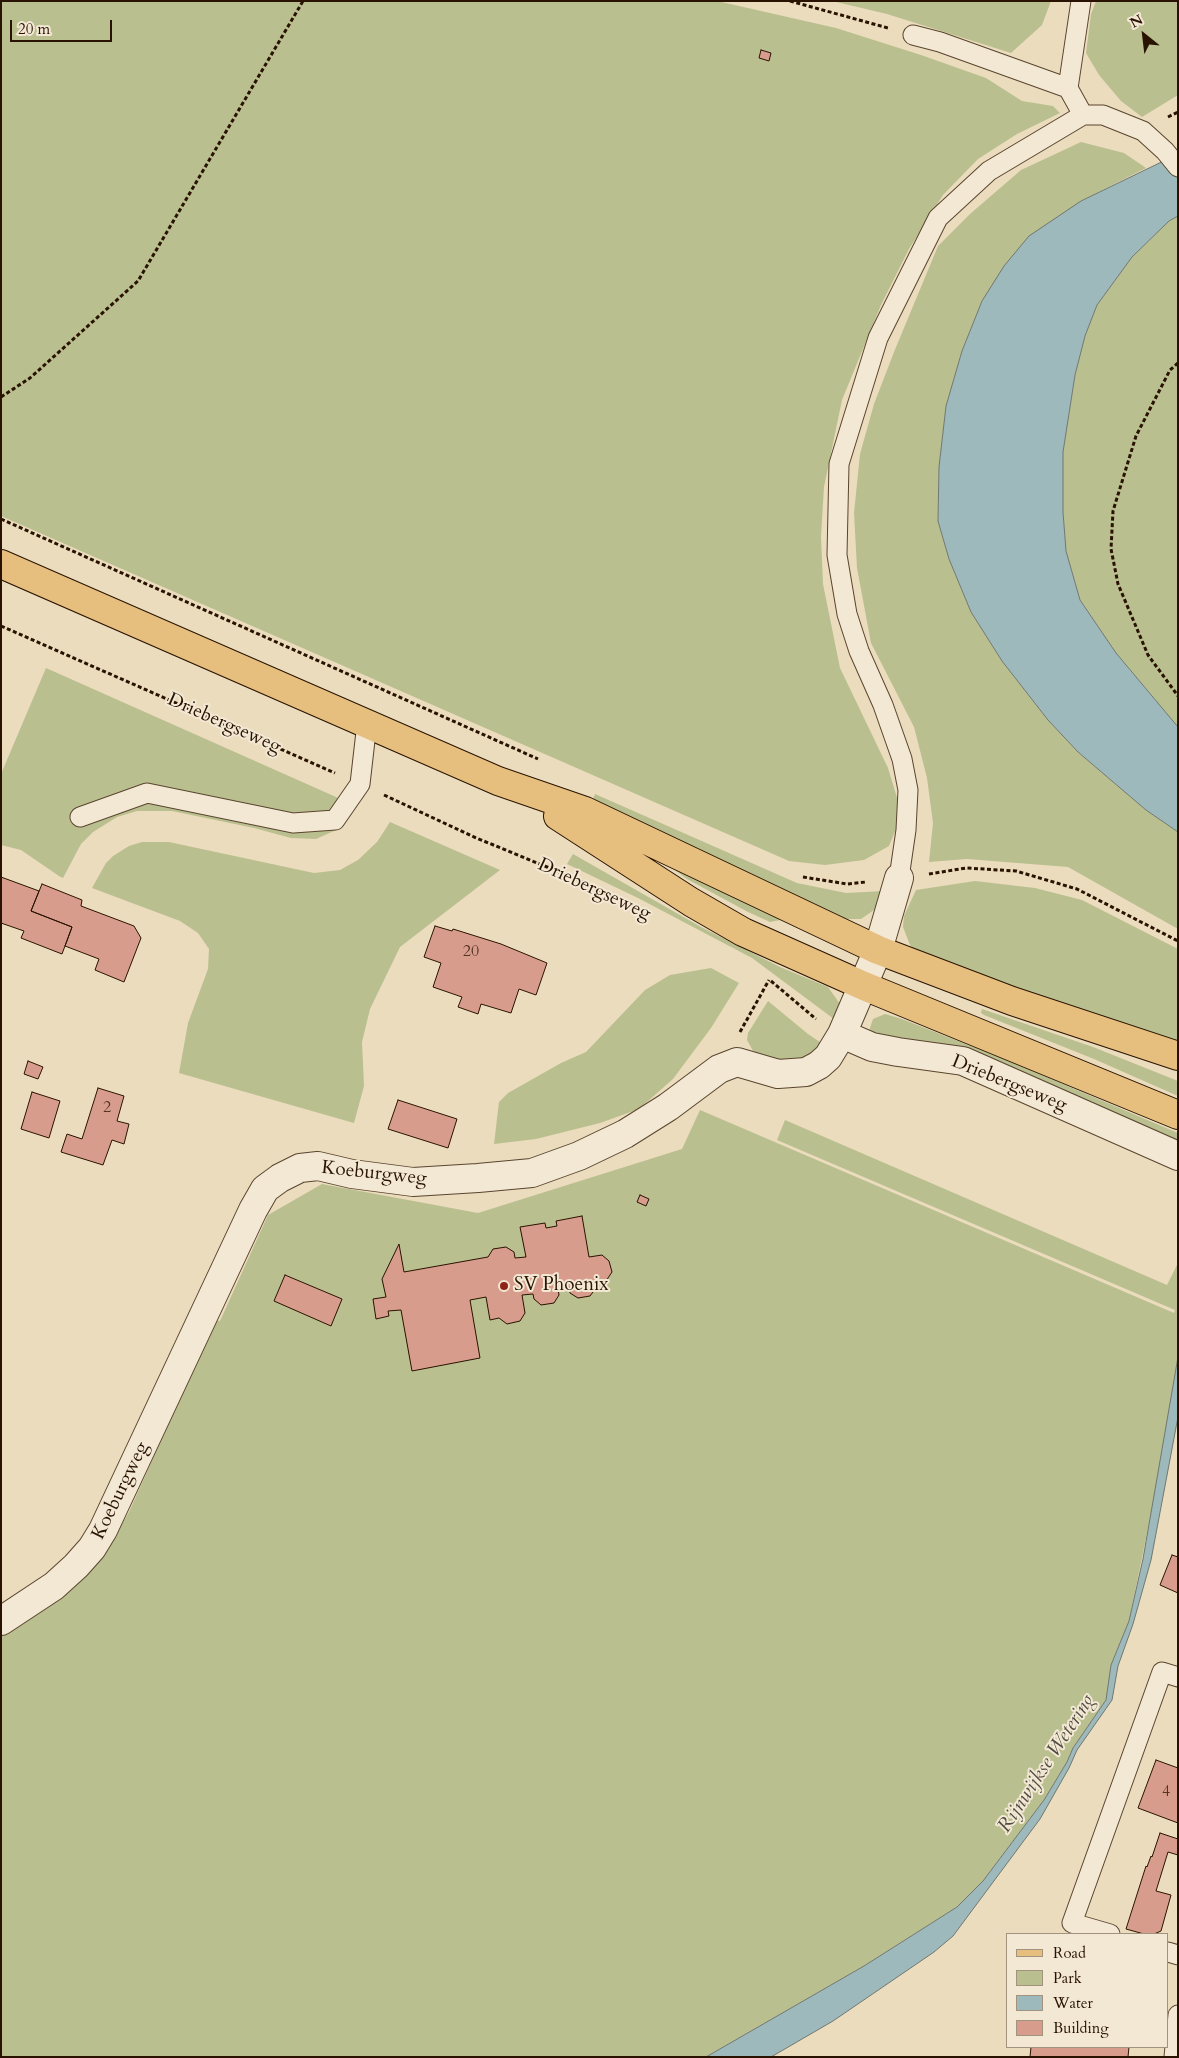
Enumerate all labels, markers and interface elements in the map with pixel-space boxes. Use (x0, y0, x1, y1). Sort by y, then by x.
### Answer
scale bar (12, 10, 115, 42)
north arrow (1119, 10, 1169, 60)
text: N (1127, 10, 1146, 33)
text: 20 m (18, 19, 50, 39)
street label: Driebergseweg (164, 689, 284, 759)
street label: Driebergseweg (534, 854, 654, 926)
house number: 20 (463, 942, 479, 962)
street label: Driebergseweg (948, 1051, 1070, 1117)
house number: 2 (103, 1098, 111, 1118)
street label: Koeburgweg (320, 1157, 428, 1191)
place label: SV Phoenix (514, 1275, 609, 1297)
marker: SV Phoenix (498, 1280, 510, 1292)
street label: Koeburgweg (88, 1438, 154, 1544)
water label: Rijnwijkse Wetering (993, 1690, 1101, 1838)
house number: 4 (1162, 1782, 1170, 1802)
legend (1006, 1933, 1169, 2048)
text: Road (1053, 1943, 1086, 1963)
text: Park (1053, 1968, 1082, 1988)
text: Water (1053, 1993, 1093, 2013)
text: Building (1053, 2018, 1109, 2038)

